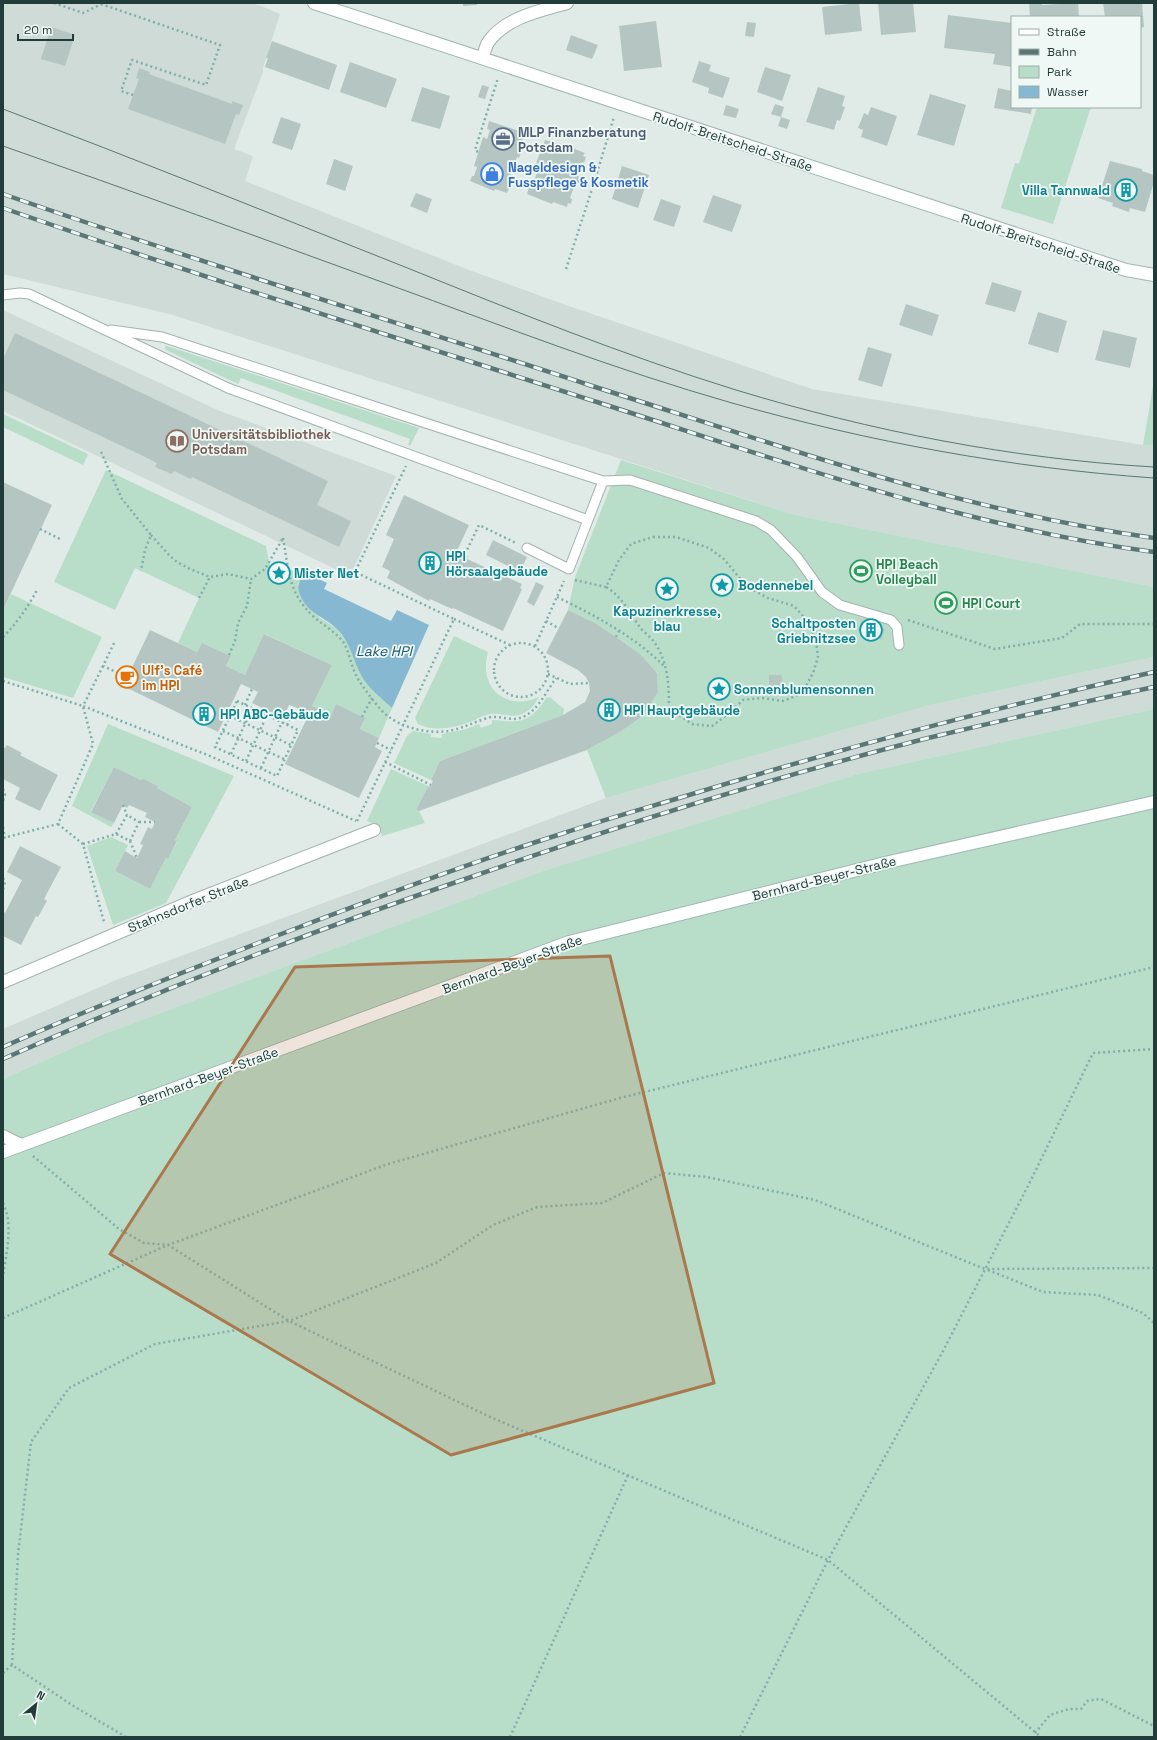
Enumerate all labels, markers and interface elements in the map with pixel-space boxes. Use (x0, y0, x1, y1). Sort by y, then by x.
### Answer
scale bar (18, 16, 73, 42)
legend (1011, 16, 1141, 108)
text: 20 m (24, 22, 52, 38)
text: Straße (1047, 24, 1086, 40)
text: Bahn (1047, 44, 1077, 60)
text: Park (1047, 64, 1072, 80)
text: Wasser (1047, 84, 1089, 100)
street label: Rudolf-Breitscheid-Straße (651, 108, 815, 175)
place label: MLP Finanzberatung Potsdam (518, 124, 646, 156)
office icon: MLP Finanzberatung Potsdam (490, 126, 516, 152)
place label: Nageldesign & Fusspflege & Kosmetik (508, 159, 650, 191)
shop icon: Nageldesign & Fusspflege & Kosmetik (479, 161, 505, 187)
building icon: Villa Tannwald (1113, 177, 1139, 203)
place label: Villa Tannwald (1022, 182, 1110, 199)
street label: Rudolf-Breitscheid-Straße (959, 210, 1123, 277)
place label: Universitätsbibliothek Potsdam (192, 426, 332, 458)
library icon: Universitätsbibliothek Potsdam (164, 428, 190, 454)
place label: HPI Hörsaalgebäude (446, 548, 548, 580)
building icon: HPI Hörsaalgebäude (417, 550, 443, 576)
place label: HPI Beach Volleyball (876, 556, 938, 588)
sports icon: HPI Beach Volleyball (848, 558, 874, 584)
place icon: Mister Net (266, 560, 292, 586)
place label: Mister Net (294, 565, 359, 582)
place icon: Bodennebel (709, 572, 735, 598)
place icon: Kapuzinerkresse, blau (654, 576, 680, 602)
place label: Bodennebel (738, 577, 813, 594)
sports icon: HPI Court (933, 590, 959, 616)
place label: HPI Court (962, 595, 1021, 612)
place label: Kapuzinerkresse, blau (613, 603, 721, 635)
place label: Schaltposten Griebnitzsee (771, 615, 856, 647)
building icon: Schaltposten Griebnitzsee (858, 617, 884, 643)
water label: Lake HPI (356, 642, 413, 660)
place label: Ulf's Café im HPI (142, 662, 202, 694)
cafe icon: Ulf's Café im HPI (114, 664, 140, 690)
place icon: Sonnenblumensonnen (706, 676, 732, 702)
place label: Sonnenblumensonnen (734, 681, 874, 698)
building icon: HPI Hauptgebäude (596, 697, 622, 723)
building icon: HPI ABC-Gebäude (191, 701, 217, 727)
place label: HPI Hauptgebäude (624, 702, 740, 719)
place label: HPI ABC-Gebäude (220, 706, 329, 723)
street label: Bernhard-Beyer-Straße (750, 852, 898, 905)
street label: Stahnsdorfer Straße (125, 872, 251, 936)
street label: Bernhard-Beyer-Straße (440, 931, 585, 998)
street label: Bernhard-Beyer-Straße (136, 1043, 281, 1110)
north arrow (16, 1684, 56, 1724)
text: N (34, 1687, 47, 1703)

